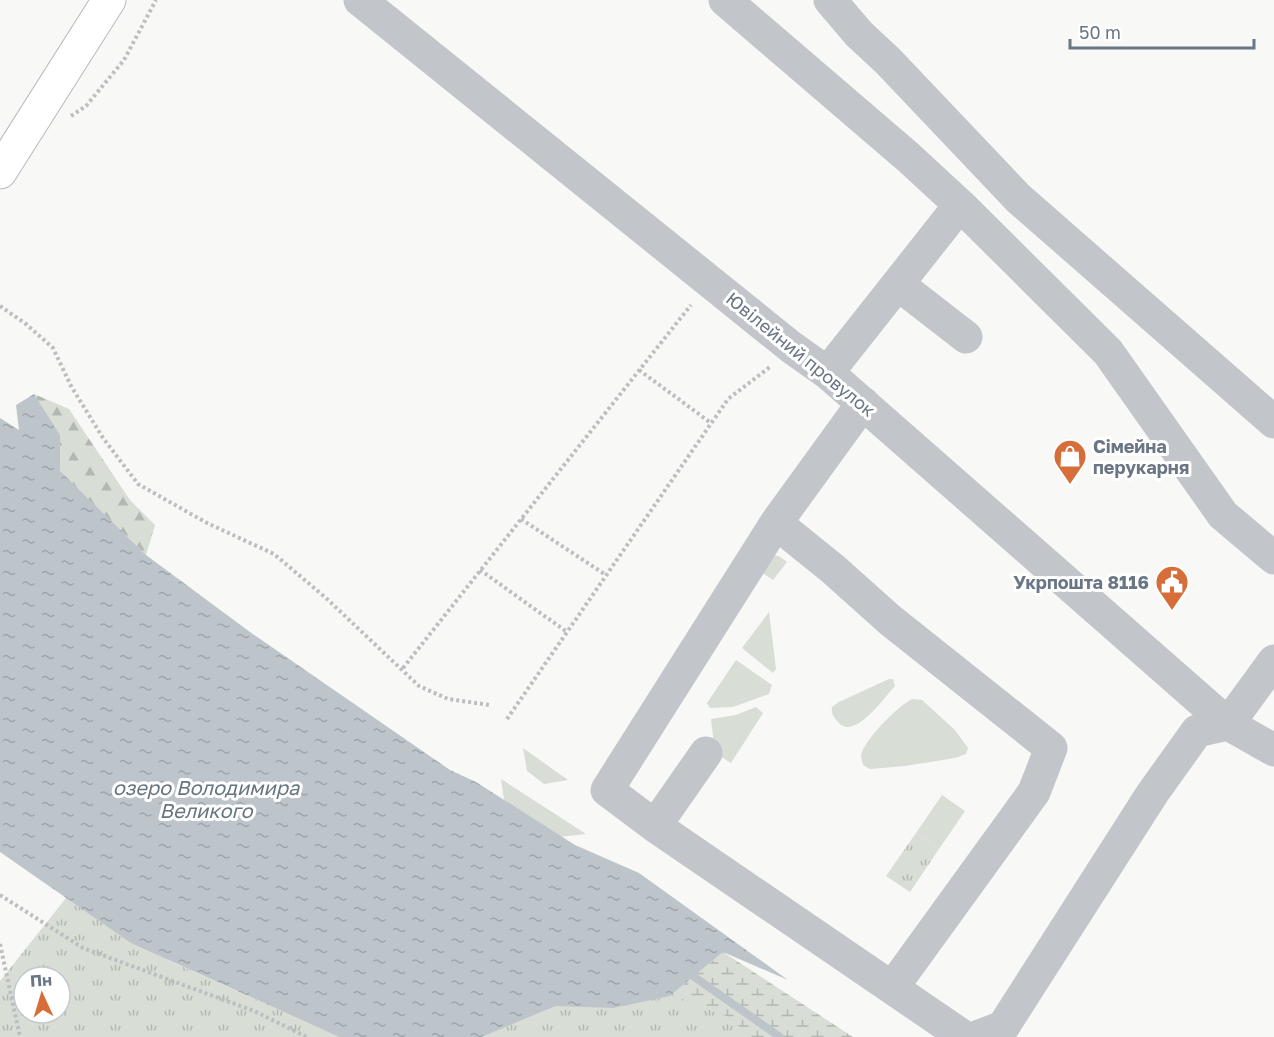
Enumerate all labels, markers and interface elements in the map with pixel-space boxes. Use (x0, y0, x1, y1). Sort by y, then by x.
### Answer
scale bar (1070, 12, 1254, 50)
text: 50 m (1079, 21, 1121, 43)
street label: Ювілейний провулок (722, 287, 880, 421)
place label: Сімейна перукарня (1093, 435, 1189, 478)
shop icon: Сімейна перукарня (1052, 438, 1088, 485)
public building icon: Укрпошта 8116 (1154, 564, 1190, 611)
place label: Укрпошта 8116 (1013, 571, 1149, 593)
water label: озеро Володимира Великого (113, 775, 300, 822)
north arrow (12, 965, 72, 1025)
text: Пн (29, 969, 53, 991)

